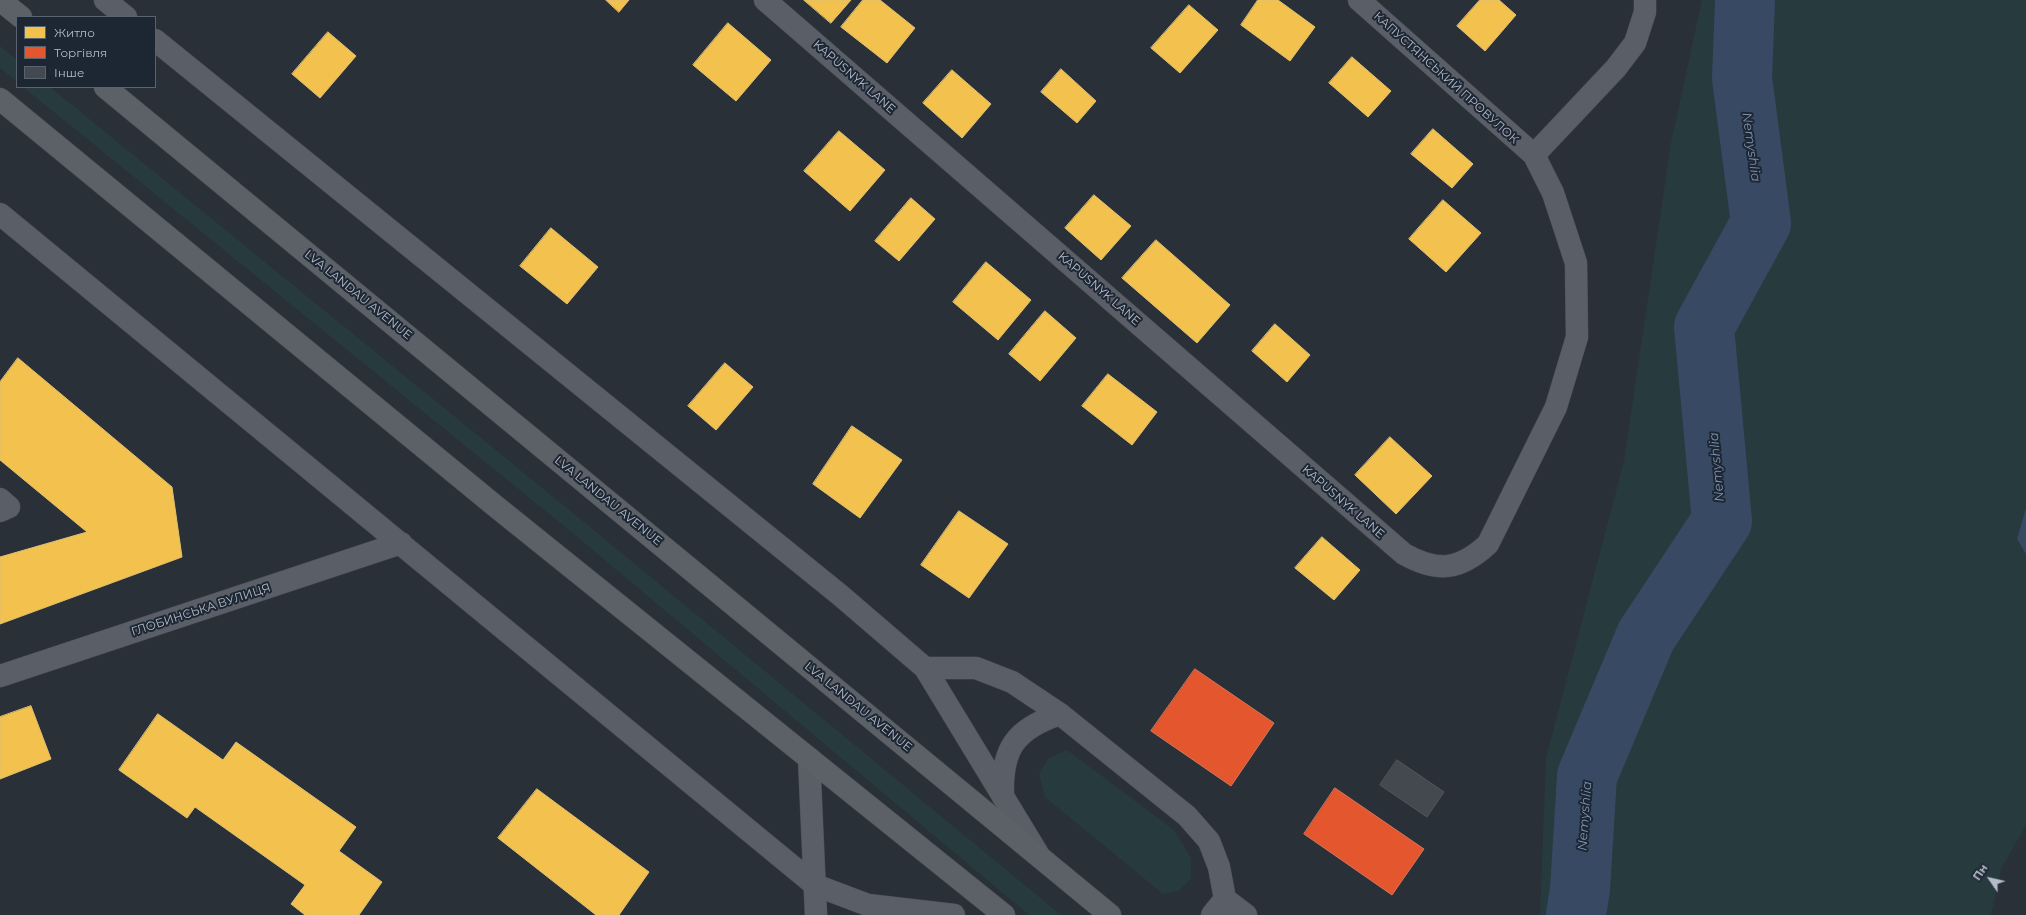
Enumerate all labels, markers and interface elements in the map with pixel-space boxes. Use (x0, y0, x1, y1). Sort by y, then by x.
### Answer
street label: КАПУСТЯНСЬКИЙ ПРОВУЛОК (1371, 9, 1521, 147)
legend (16, 16, 156, 88)
text: Житло (54, 25, 95, 40)
street label: KAPUSNYK LANE (810, 37, 898, 117)
text: Торгівля (54, 45, 107, 60)
text: Інше (54, 65, 84, 80)
water label: Nemyshlia (1738, 111, 1764, 183)
street label: LVA LANDAU AVENUE (301, 247, 415, 343)
street label: KAPUSNYK LANE (1055, 249, 1143, 329)
water label: Nemyshlia (1706, 432, 1728, 502)
street label: LVA LANDAU AVENUE (551, 453, 665, 549)
street label: KAPUSNYK LANE (1299, 462, 1387, 542)
street label: ГЛОБИНСЬКА ВУЛИЦЯ (129, 581, 273, 639)
street label: LVA LANDAU AVENUE (801, 659, 915, 755)
water label: Nemyshlia (1575, 781, 1595, 851)
north arrow (1970, 859, 2010, 899)
text: Пн (1970, 862, 1990, 883)

